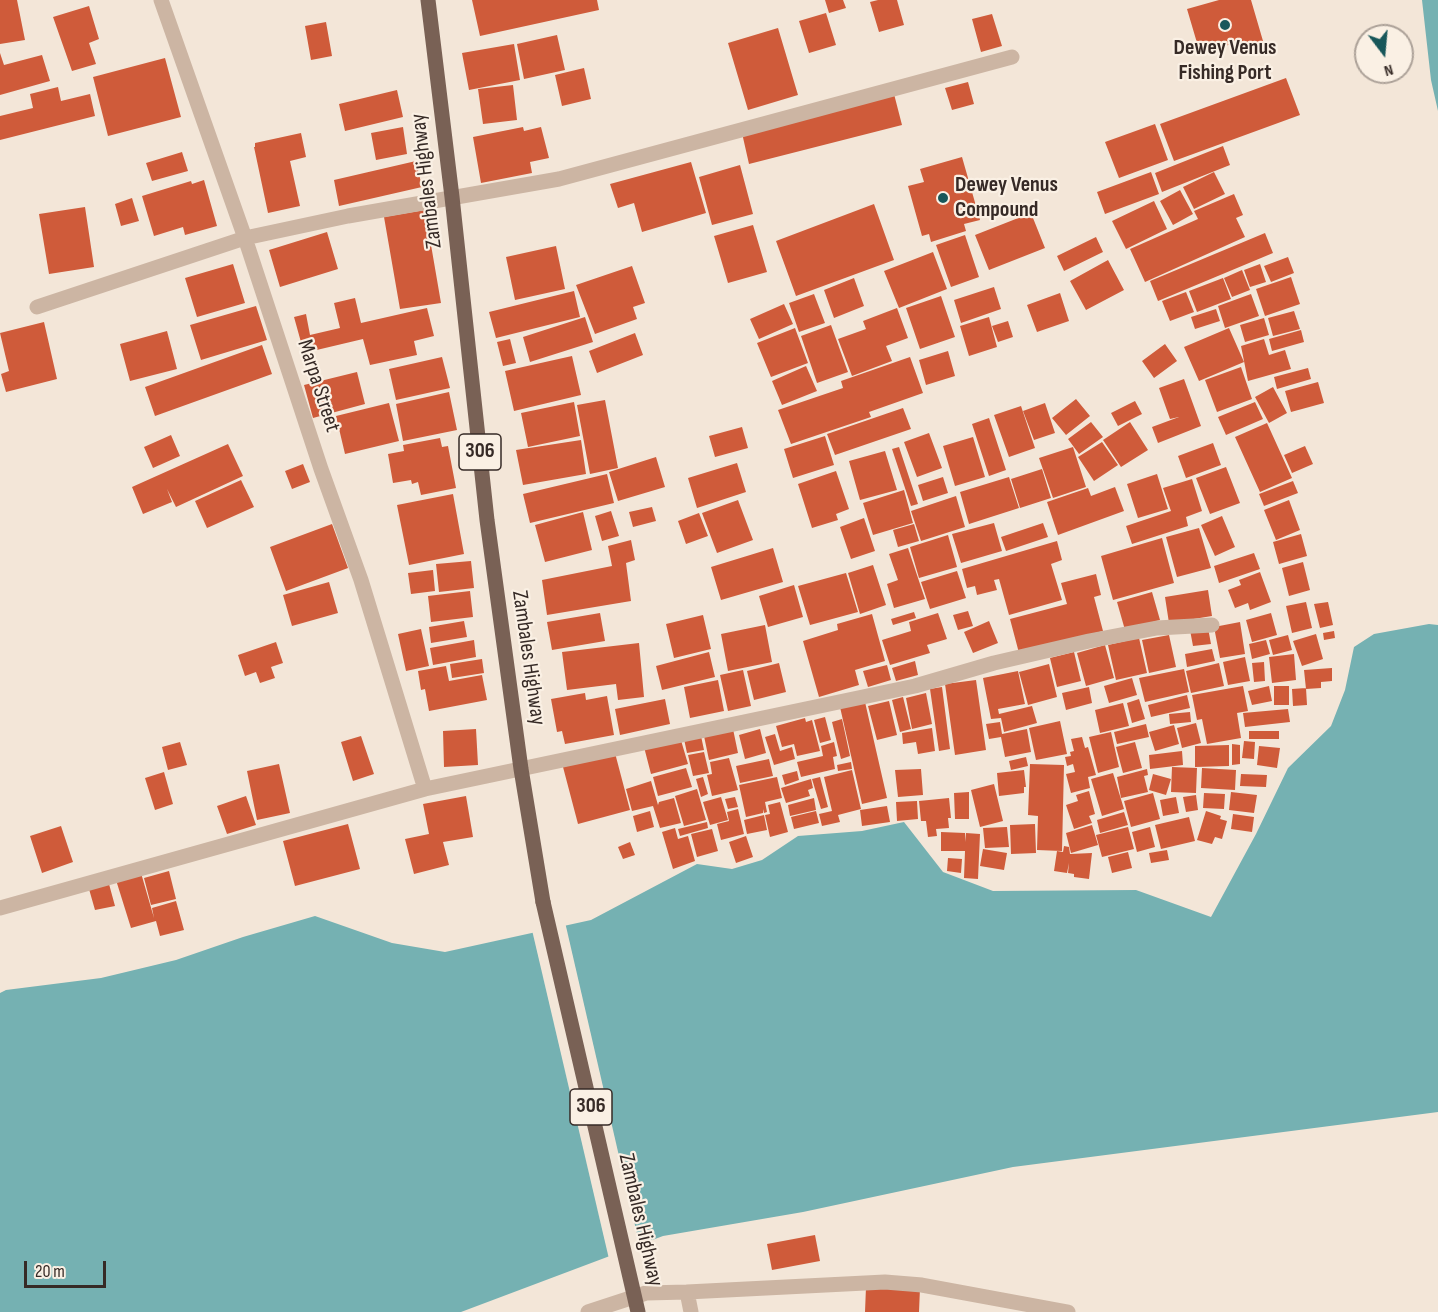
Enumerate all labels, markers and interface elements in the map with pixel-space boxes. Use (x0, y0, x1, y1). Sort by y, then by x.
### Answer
marker: Dewey Venus Fishing Port (1218, 18, 1232, 32)
north arrow (1354, 24, 1414, 84)
place label: Dewey Venus Fishing Port (1174, 35, 1276, 86)
text: N (1382, 60, 1395, 80)
street label: Zambales Highway (406, 112, 448, 250)
place label: Dewey Venus Compound (955, 172, 1058, 224)
marker: Dewey Venus Compound (936, 191, 950, 205)
street label: Marpa Street (291, 337, 345, 435)
road number: 306 (459, 434, 501, 470)
street label: Zambales Highway (505, 589, 551, 727)
road number: 306 (570, 1089, 612, 1125)
street label: Zambales Highway (612, 1151, 668, 1289)
scale bar (27, 1249, 110, 1287)
text: 20 m (35, 1261, 65, 1282)

